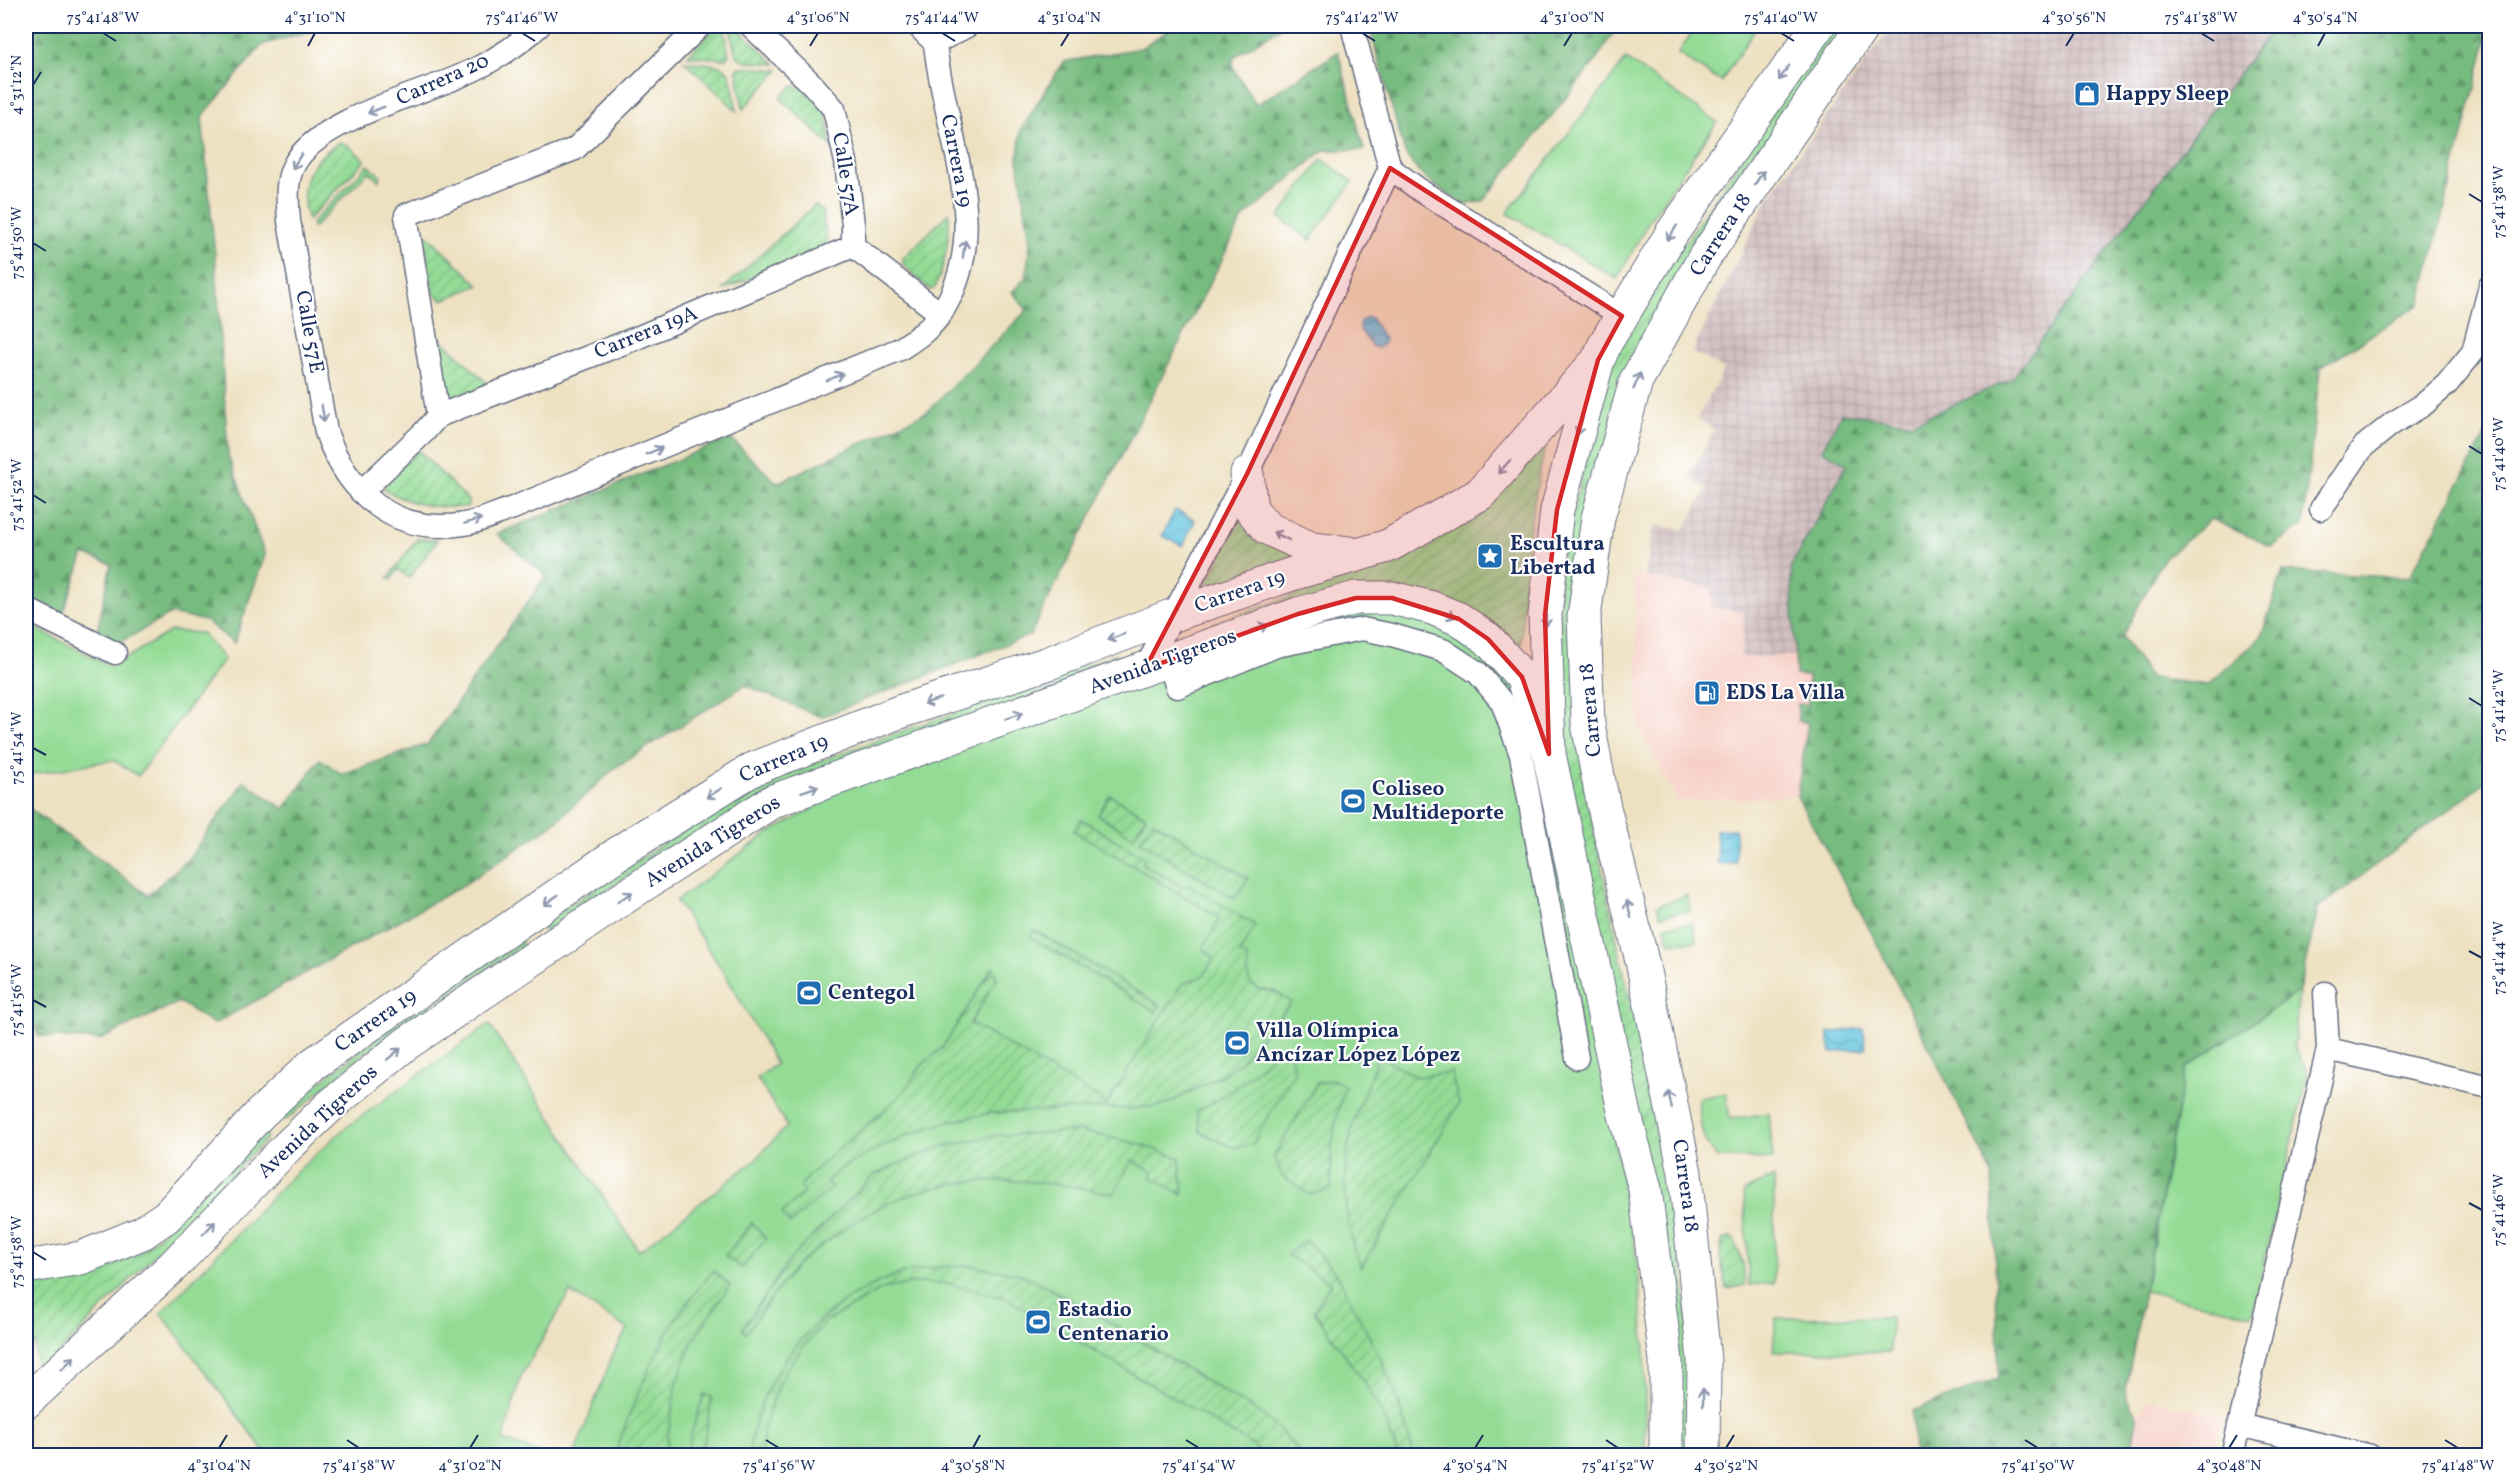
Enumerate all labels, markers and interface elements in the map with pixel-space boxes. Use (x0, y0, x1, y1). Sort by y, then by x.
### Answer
text: 75°41'48"W (67, 8, 139, 29)
text: 4°31'10"N (284, 8, 346, 29)
text: 75°41'46"W (486, 8, 558, 29)
text: 4°31'06"N (786, 8, 850, 29)
text: 75°41'44"W (905, 8, 979, 29)
text: 4°31'04"N (1037, 8, 1101, 29)
text: 75°41'42"W (1325, 8, 1399, 29)
text: 4°31'00"N (1540, 8, 1604, 29)
text: 75°41'40"W (1744, 8, 1818, 29)
text: 4°30'56"N (2042, 8, 2106, 29)
text: 75°41'38"W (2165, 8, 2237, 29)
text: 4°30'54"N (2292, 8, 2358, 29)
street label: Carrera 20 (392, 47, 494, 113)
text: 4°31'12"N (7, 55, 28, 115)
one-way arrow (1778, 65, 1790, 81)
shop icon: Happy Sleep (2072, 79, 2102, 109)
place label: Happy Sleep (2106, 80, 2229, 109)
one-way arrow (367, 105, 386, 116)
street label: Carrera 19 (933, 112, 979, 210)
street label: Calle 57A (824, 130, 866, 218)
one-way arrow (291, 152, 303, 169)
text: 75°41'38"W (2489, 166, 2510, 238)
one-way arrow (1753, 170, 1765, 187)
street label: Carrera 18 (1683, 188, 1759, 282)
text: 75°41'50"W (7, 206, 28, 280)
one-way arrow (1666, 224, 1678, 241)
one-way arrow (959, 239, 970, 259)
street label: Calle 57E (287, 288, 331, 376)
street label: Carrera 19A (590, 299, 702, 367)
one-way arrow (825, 371, 843, 382)
one-way arrow (1632, 373, 1643, 391)
one-way arrow (318, 403, 329, 423)
one-way arrow (1574, 417, 1585, 436)
text: 75°41'40"W (2489, 417, 2510, 491)
one-way arrow (645, 445, 663, 456)
text: 75°41'52"W (7, 459, 28, 531)
one-way arrow (1497, 459, 1510, 475)
one-way arrow (463, 515, 482, 526)
one-way arrow (1272, 529, 1290, 541)
place label: Escultura Libertad (1510, 530, 1605, 583)
place icon: Escultura Libertad (1475, 541, 1505, 571)
street label: Carrera 19 (1191, 563, 1289, 621)
one-way arrow (1540, 607, 1552, 627)
one-way arrow (1438, 609, 1456, 620)
street label: Avenida Tigreros (1085, 622, 1241, 702)
one-way arrow (1249, 622, 1268, 633)
one-way arrow (1107, 632, 1126, 643)
street label: Carrera 18 (1572, 662, 1610, 758)
text: 75°41'42"W (2489, 669, 2510, 743)
fuel station icon: EDS La Villa (1692, 678, 1722, 708)
place label: EDS La Villa (1726, 679, 1845, 708)
one-way arrow (923, 696, 942, 707)
one-way arrow (1004, 710, 1023, 721)
text: 75°41'54"W (7, 711, 28, 785)
street label: Carrera 19 (735, 727, 833, 791)
place label: Coliseo Multideporte (1372, 775, 1504, 828)
one-way arrow (800, 782, 819, 793)
sports icon: Coliseo Multideporte (1338, 786, 1368, 816)
one-way arrow (706, 787, 723, 799)
street label: Avenida Tigreros (640, 789, 786, 895)
one-way arrow (616, 891, 632, 903)
one-way arrow (544, 894, 560, 906)
one-way arrow (1623, 900, 1635, 919)
text: 75°41'44"W (2489, 921, 2510, 995)
text: 75°41'56"W (7, 964, 28, 1036)
sports icon: Centegol (794, 978, 824, 1008)
place label: Centegol (828, 979, 915, 1008)
street label: Carrera 19 (329, 982, 423, 1060)
place label: Villa Olímpica Ancízar López López (1256, 1017, 1461, 1070)
sports icon: Villa Olímpica Ancízar López López (1222, 1028, 1252, 1058)
one-way arrow (386, 1047, 401, 1061)
street label: Avenida Tigreros (251, 1059, 385, 1185)
one-way arrow (1664, 1090, 1675, 1110)
street label: Carrera 18 (1664, 1137, 1706, 1235)
text: 75°41'46"W (2489, 1174, 2510, 1246)
text: 75°41'58"W (7, 1216, 28, 1288)
one-way arrow (202, 1221, 217, 1236)
place label: Estadio Centenario (1058, 1296, 1169, 1349)
sports icon: Estadio Centenario (1023, 1307, 1053, 1337)
one-way arrow (61, 1355, 76, 1370)
one-way arrow (1697, 1388, 1709, 1408)
text: 4°31'04"N (187, 1456, 251, 1477)
text: 75°41'58"W (323, 1456, 395, 1477)
text: 4°31'02"N (438, 1456, 502, 1477)
text: 75°41'56"W (743, 1456, 815, 1477)
text: 4°30'58"N (941, 1456, 1005, 1477)
text: 75°41'54"W (1162, 1456, 1236, 1477)
text: 4°30'54"N (1442, 1456, 1508, 1477)
text: 75°41'52"W (1582, 1456, 1654, 1477)
text: 4°30'52"N (1694, 1456, 1758, 1477)
text: 75°41'50"W (2001, 1456, 2075, 1477)
text: 4°30'48"N (2197, 1456, 2261, 1477)
text: 75°41'48"W (2422, 1456, 2494, 1477)

